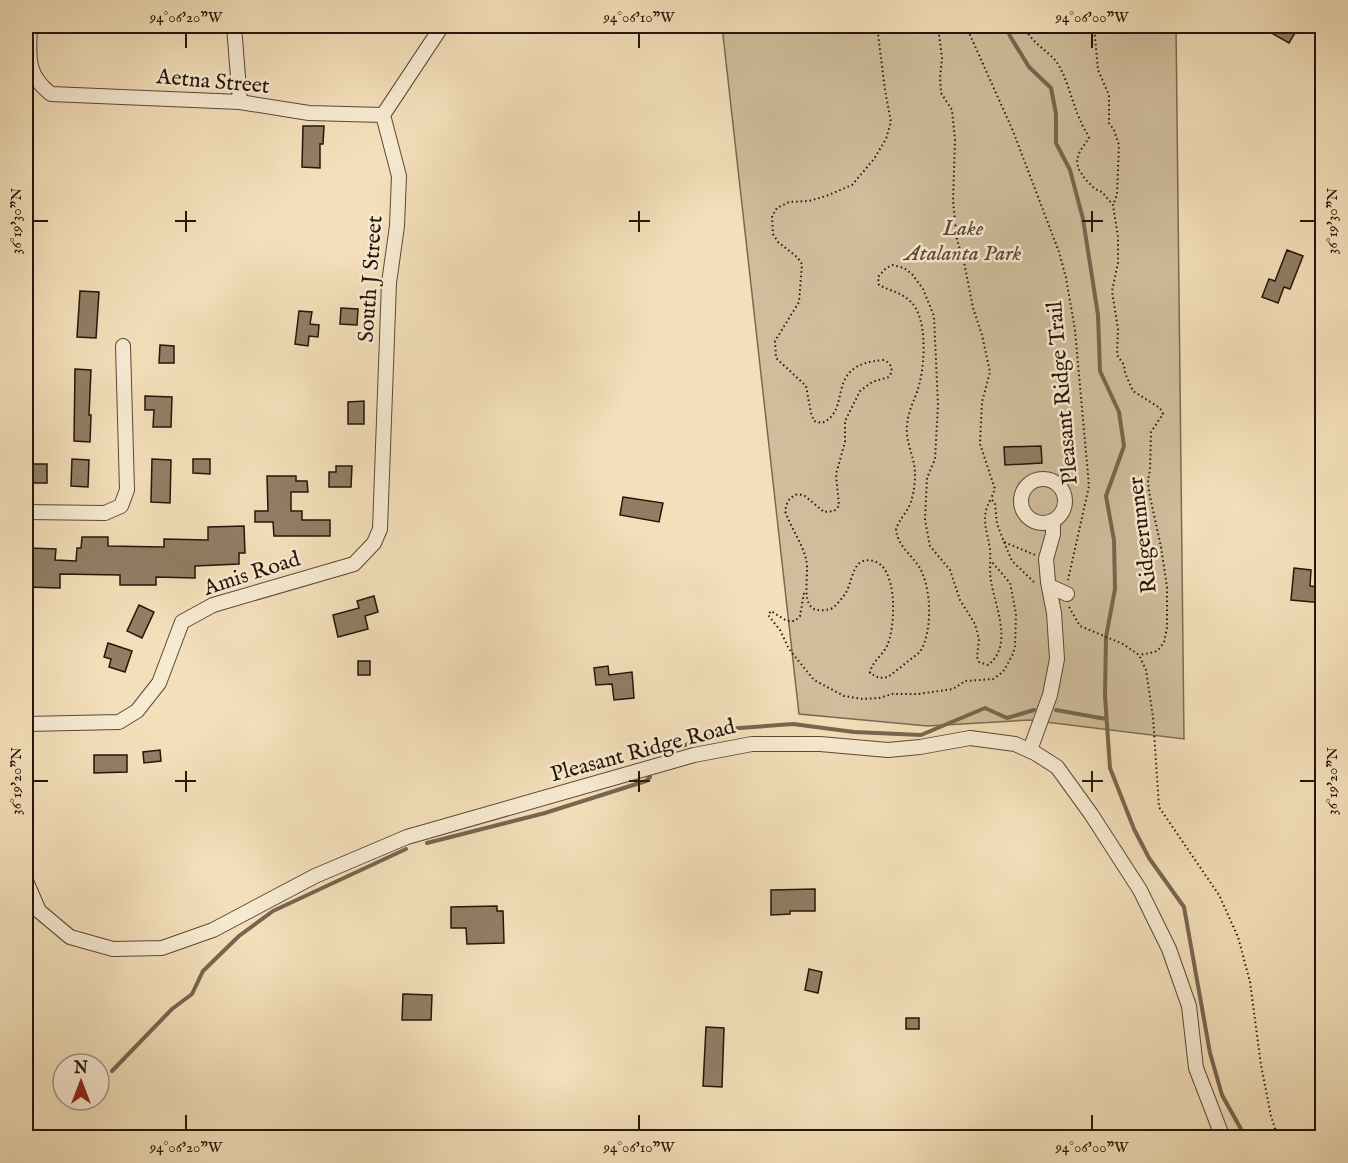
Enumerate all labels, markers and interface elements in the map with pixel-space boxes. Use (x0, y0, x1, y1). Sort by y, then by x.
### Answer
text: 94°06'20"W (149, 8, 223, 27)
text: 94°06'10"W (602, 8, 675, 27)
text: 94°06'00"W (1055, 8, 1129, 27)
street label: Aetna Street (154, 63, 271, 101)
text: 36°19'30"N (7, 188, 26, 254)
text: 36°19'30"N (1323, 188, 1342, 254)
street label: South J Street (353, 214, 389, 343)
park label: Lake Atalanta Park (903, 215, 1022, 268)
street label: Pleasant Ridge Trail (1041, 300, 1085, 486)
street label: Ridgerunner (1122, 475, 1164, 595)
street label: Amis Road (199, 545, 304, 603)
street label: Pleasant Ridge Road (548, 713, 739, 789)
text: 36°19'20"N (7, 747, 26, 815)
text: 36°19'20"N (1323, 747, 1342, 815)
north arrow (51, 1052, 111, 1112)
text: N (73, 1059, 88, 1079)
text: 94°06'20"W (149, 1138, 223, 1157)
text: 94°06'10"W (602, 1138, 675, 1157)
text: 94°06'00"W (1055, 1138, 1129, 1157)

